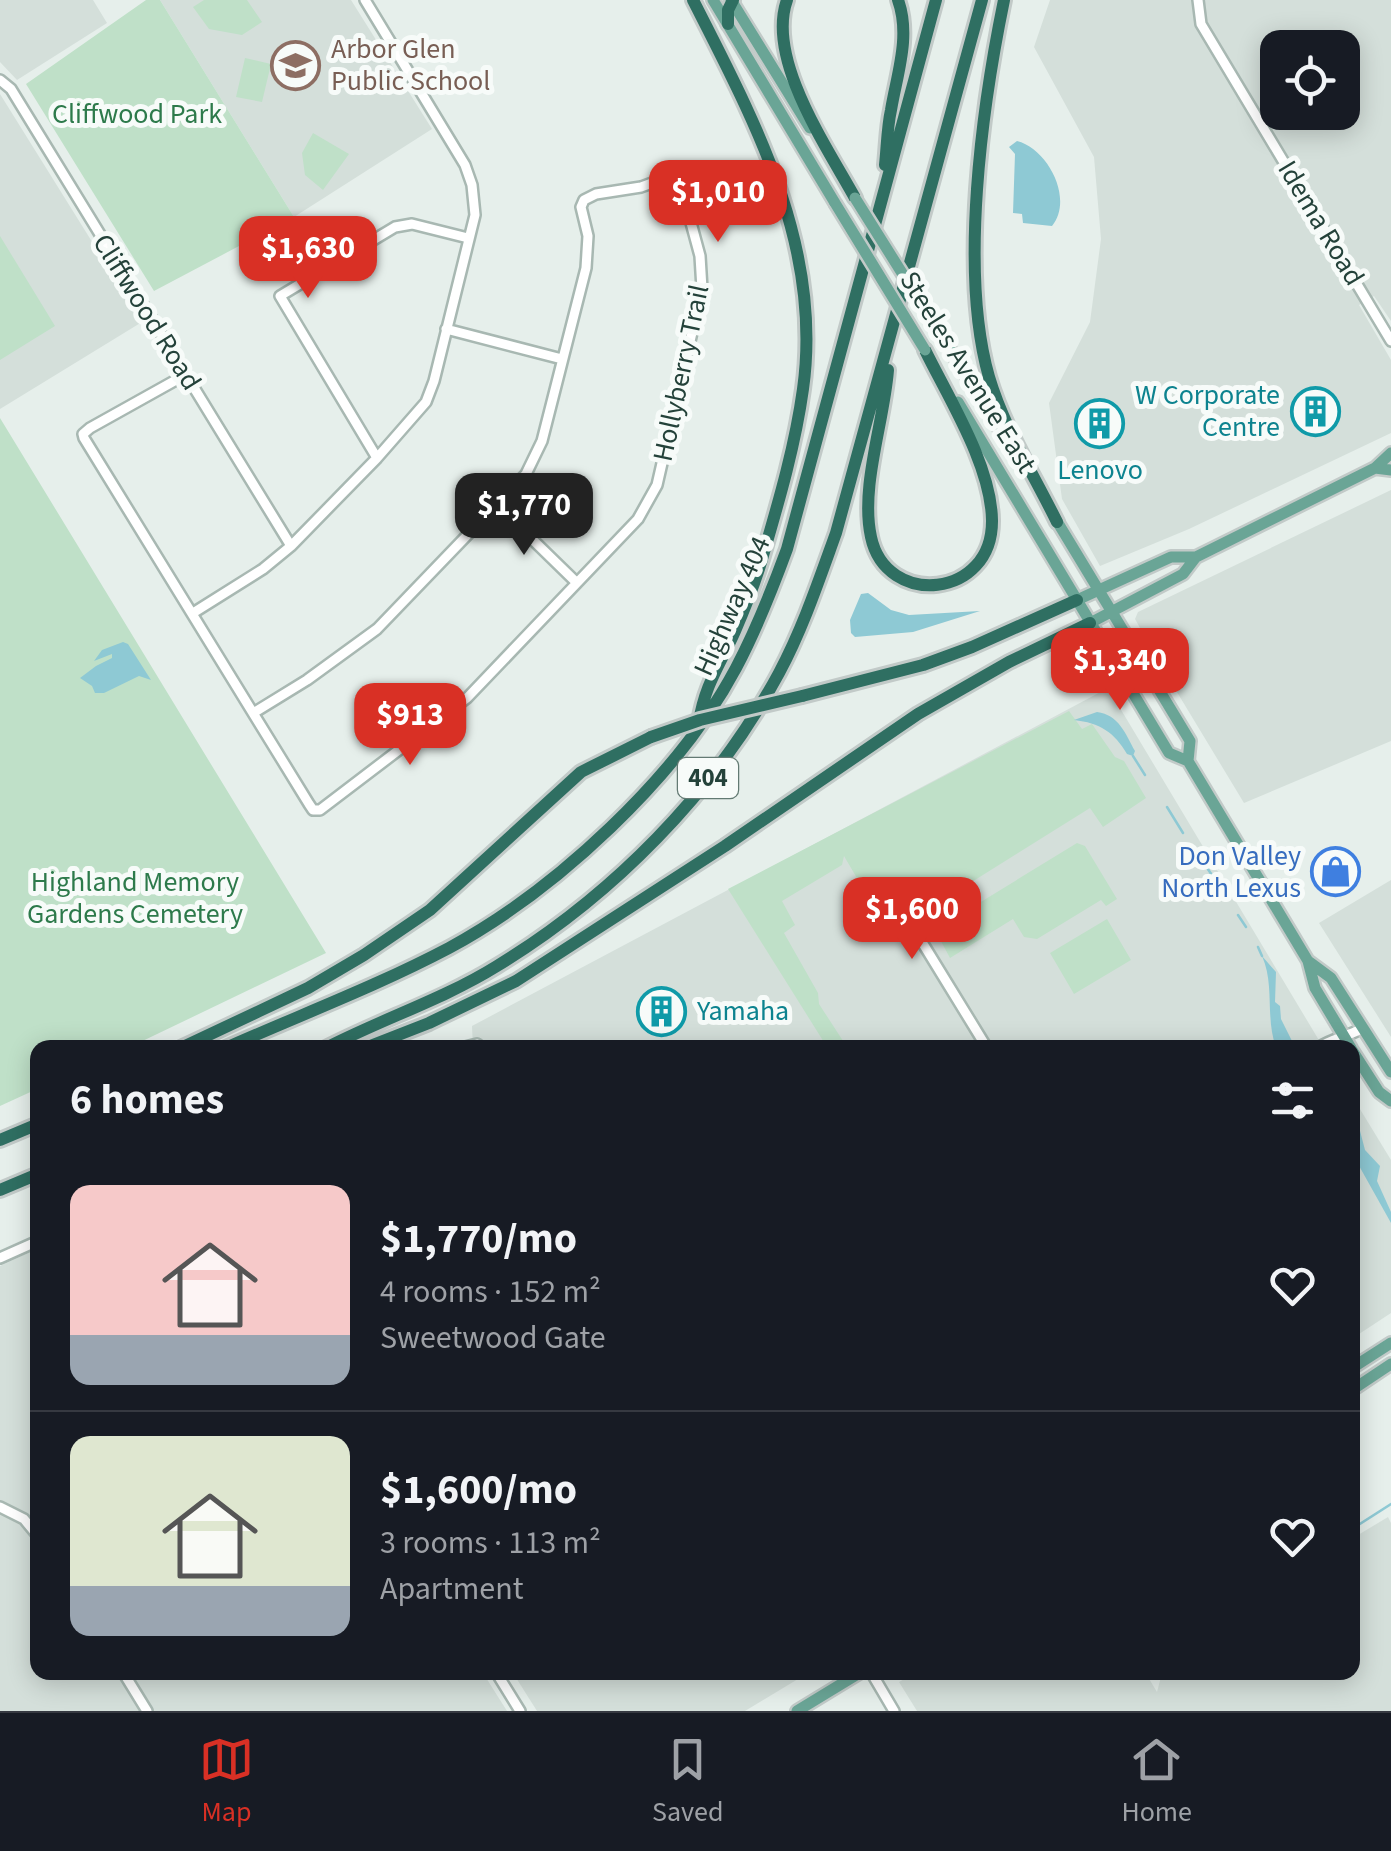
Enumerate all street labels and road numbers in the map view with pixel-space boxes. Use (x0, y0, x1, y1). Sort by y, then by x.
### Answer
street label: Idema Road (1268, 153, 1374, 293)
street label: Cliffwood Road (83, 226, 211, 398)
street label: Steeles Avenue East (890, 263, 1046, 481)
street label: Hollyberry Trail (643, 281, 719, 465)
street label: Highway 404 (683, 530, 781, 682)
road number: 404 (678, 758, 738, 798)

